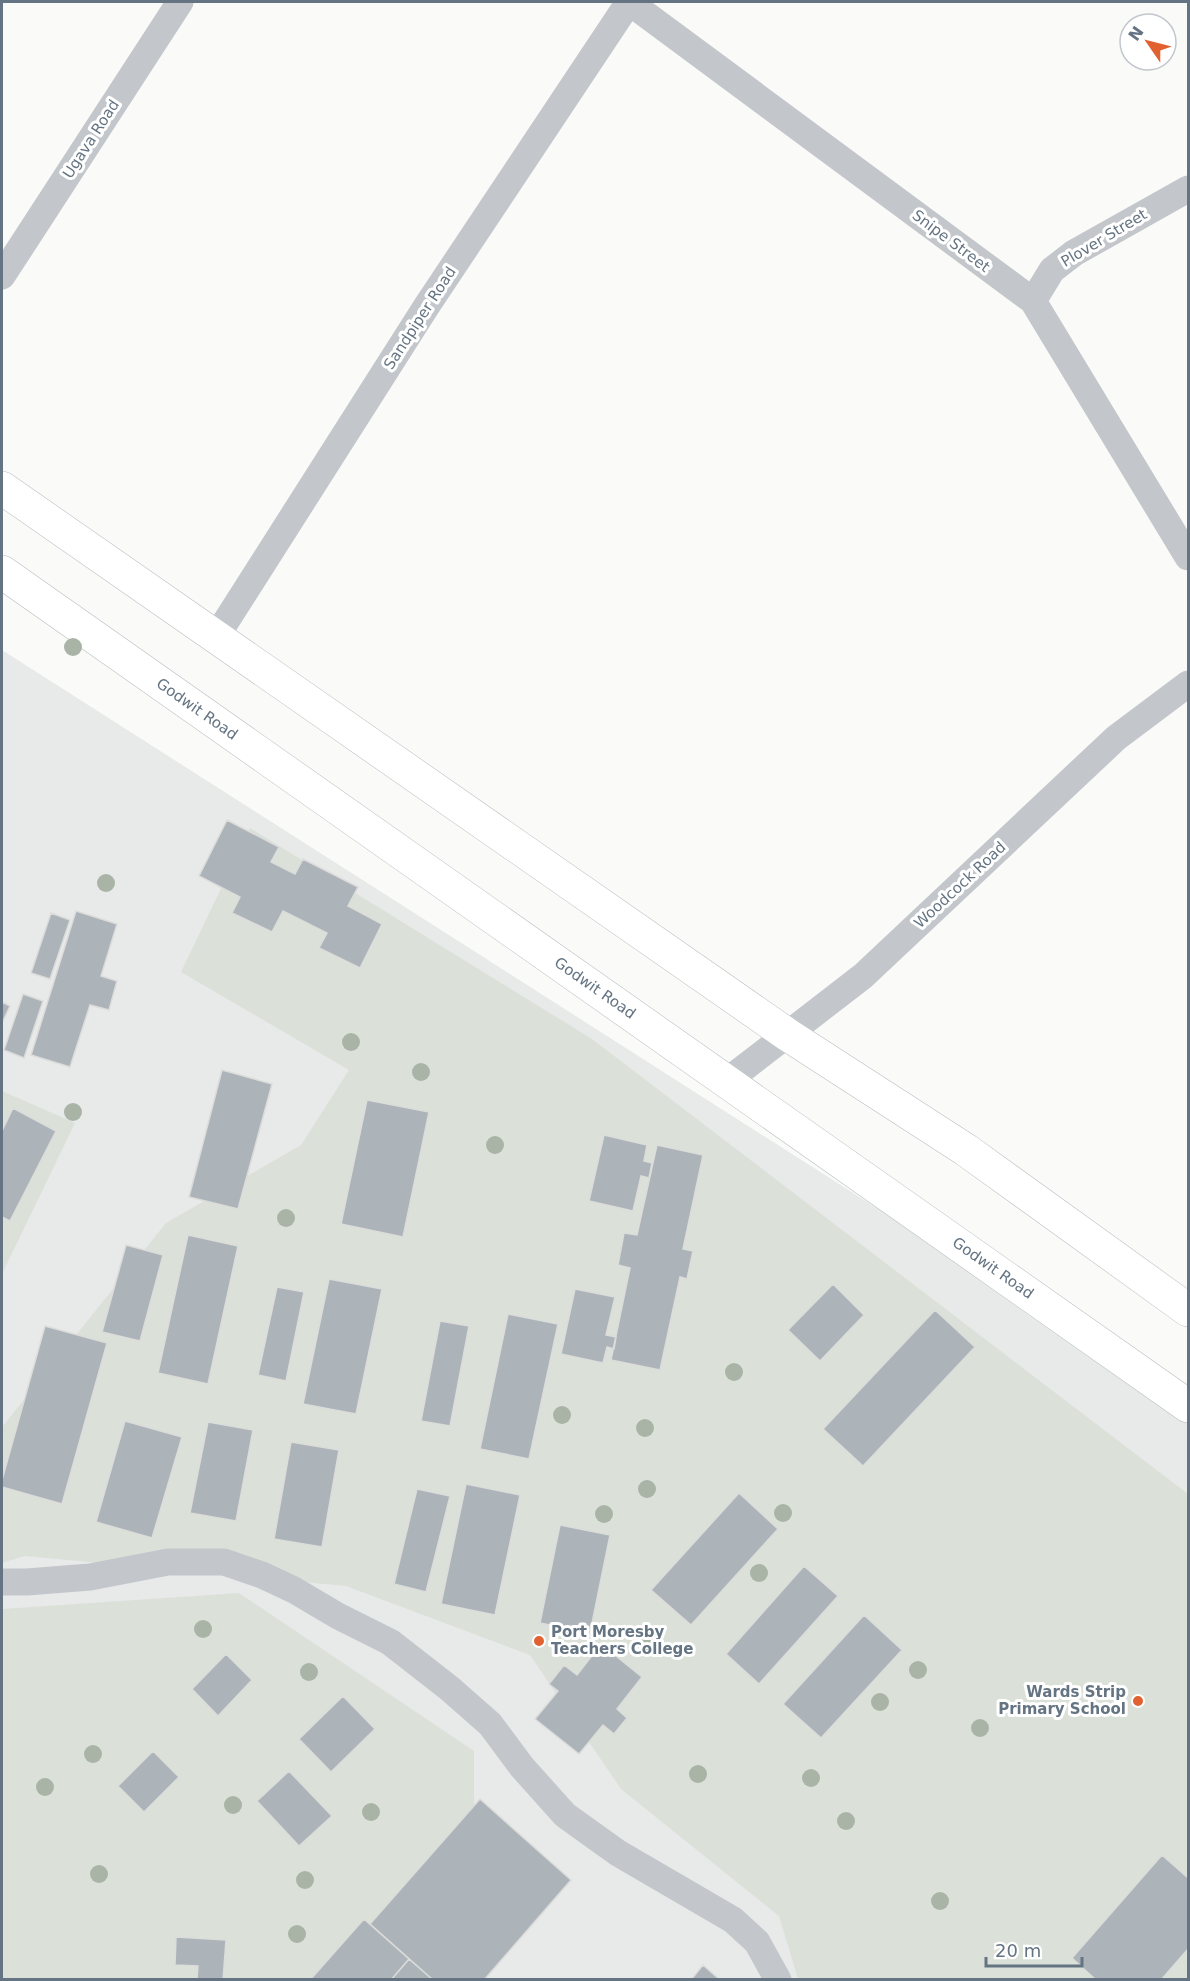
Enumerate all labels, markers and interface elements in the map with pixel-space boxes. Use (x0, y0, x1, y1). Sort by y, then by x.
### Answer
north arrow (1118, 12, 1178, 72)
text: N (1125, 23, 1148, 45)
street label: Ugava Road (59, 96, 123, 182)
street label: Plover Street (1058, 205, 1150, 271)
street label: Snipe Street (909, 206, 993, 276)
street label: Sandpiper Road (380, 263, 460, 373)
street label: Godwit Road (153, 674, 241, 744)
street label: Woodcock Road (910, 838, 1010, 932)
street label: Godwit Road (551, 953, 639, 1023)
street label: Godwit Road (949, 1233, 1037, 1303)
place label: Port Moresby Teachers College (551, 1623, 694, 1658)
marker: Port Moresby Teachers College (532, 1634, 546, 1648)
place label: Wards Strip Primary School (998, 1683, 1126, 1718)
marker: Wards Strip Primary School (1131, 1694, 1145, 1708)
scale bar (986, 1930, 1082, 1968)
text: 20 m (995, 1940, 1041, 1961)

